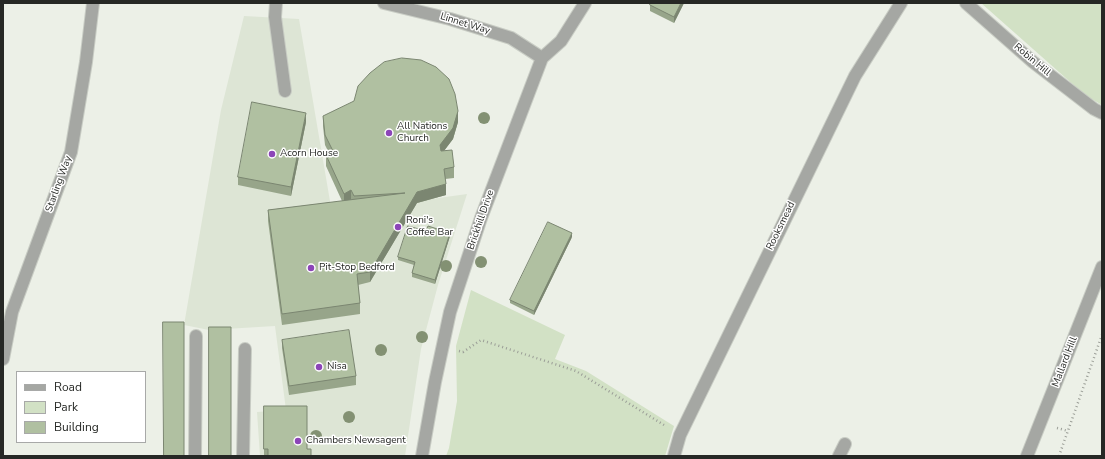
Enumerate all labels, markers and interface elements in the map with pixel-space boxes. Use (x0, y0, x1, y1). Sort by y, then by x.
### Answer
street label: Linnet Way (439, 11, 491, 37)
street label: Robin Hill (1011, 41, 1053, 79)
place label: All Nations Church (397, 121, 447, 144)
marker: All Nations Church (384, 128, 394, 138)
place label: Acorn House (280, 148, 338, 160)
marker: Acorn House (267, 149, 277, 159)
street label: Starling Way (43, 154, 75, 214)
street label: Brickhill Drive (465, 189, 497, 251)
street label: Rooksmead (764, 200, 798, 252)
place label: Roni's Coffee Bar (406, 215, 453, 238)
marker: Roni's Coffee Bar (393, 222, 403, 232)
place label: Pit-Stop Bedford (319, 262, 395, 274)
marker: Pit-Stop Bedford (306, 263, 316, 273)
street label: Mallard Hill (1050, 335, 1080, 389)
place label: Nisa (327, 361, 347, 373)
marker: Nisa (314, 362, 324, 372)
legend (16, 371, 146, 443)
text: Road (54, 379, 82, 395)
text: Park (54, 399, 78, 415)
text: Building (54, 419, 99, 435)
place label: Chambers Newsagent (306, 435, 406, 447)
marker: Chambers Newsagent (293, 436, 303, 446)

